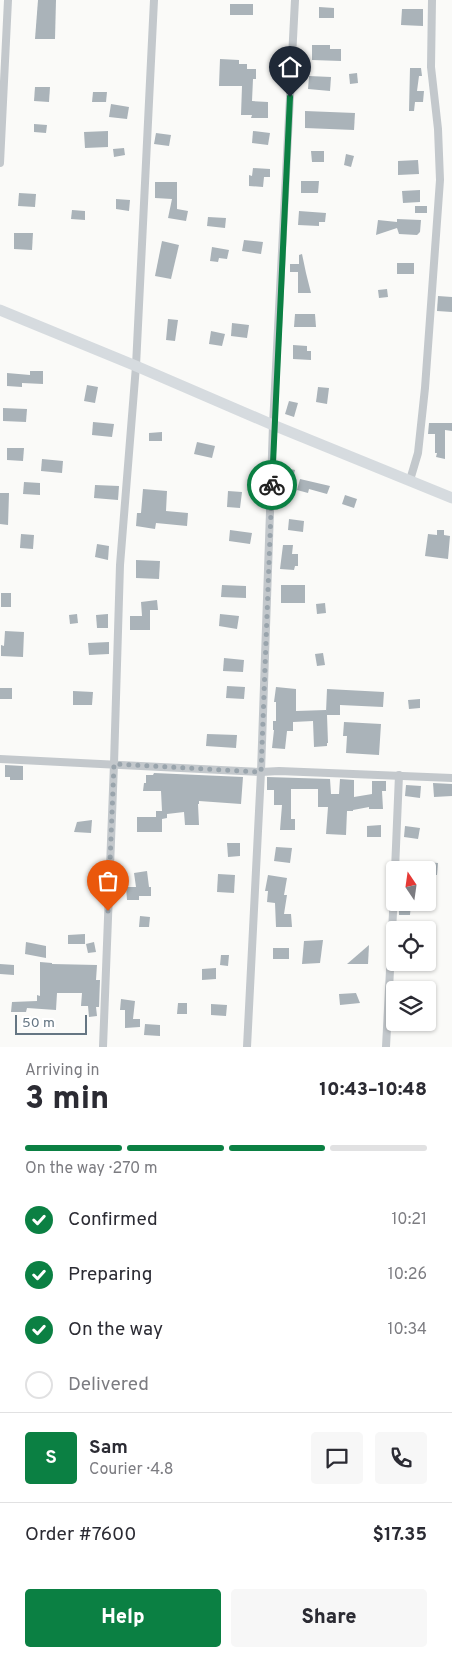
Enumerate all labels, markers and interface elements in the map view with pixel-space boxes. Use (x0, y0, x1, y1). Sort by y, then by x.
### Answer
pin (269, 46, 311, 97)
icon: home (276, 53, 304, 81)
courier (247, 460, 297, 510)
icon: bike (258, 471, 286, 499)
pin (87, 860, 129, 911)
north arrow (386, 861, 436, 911)
map controls (386, 861, 436, 1031)
icon: bag (94, 867, 122, 895)
button: locate (386, 921, 436, 971)
button: layers (386, 981, 436, 1031)
scale bar (15, 1012, 88, 1035)
text: 50 m (22, 1015, 55, 1032)
text: Arriving in (25, 1061, 100, 1081)
text: 10:43–10:48 (319, 1078, 427, 1102)
text: 3 min (25, 1080, 109, 1120)
text: On the way · 270 m (25, 1159, 158, 1179)
icon: check (25, 1206, 53, 1234)
text: Confirmed (68, 1208, 158, 1232)
text: 10:21 (391, 1210, 427, 1230)
icon: check (25, 1261, 53, 1289)
text: Preparing (68, 1263, 152, 1287)
text: 10:26 (388, 1265, 427, 1285)
icon: check (25, 1316, 53, 1344)
text: On the way (68, 1318, 163, 1342)
text: 10:34 (388, 1320, 427, 1340)
text: Delivered (68, 1373, 149, 1397)
button: chat (311, 1432, 363, 1484)
button: phone (375, 1432, 427, 1484)
text: Sam (89, 1436, 128, 1460)
text: S (45, 1446, 57, 1470)
text: Courier · 4.8 (89, 1460, 173, 1480)
text: Order #7600 (25, 1523, 136, 1547)
text: $17.35 (373, 1523, 427, 1547)
button: Help (25, 1589, 221, 1647)
button: Share (231, 1589, 427, 1647)

